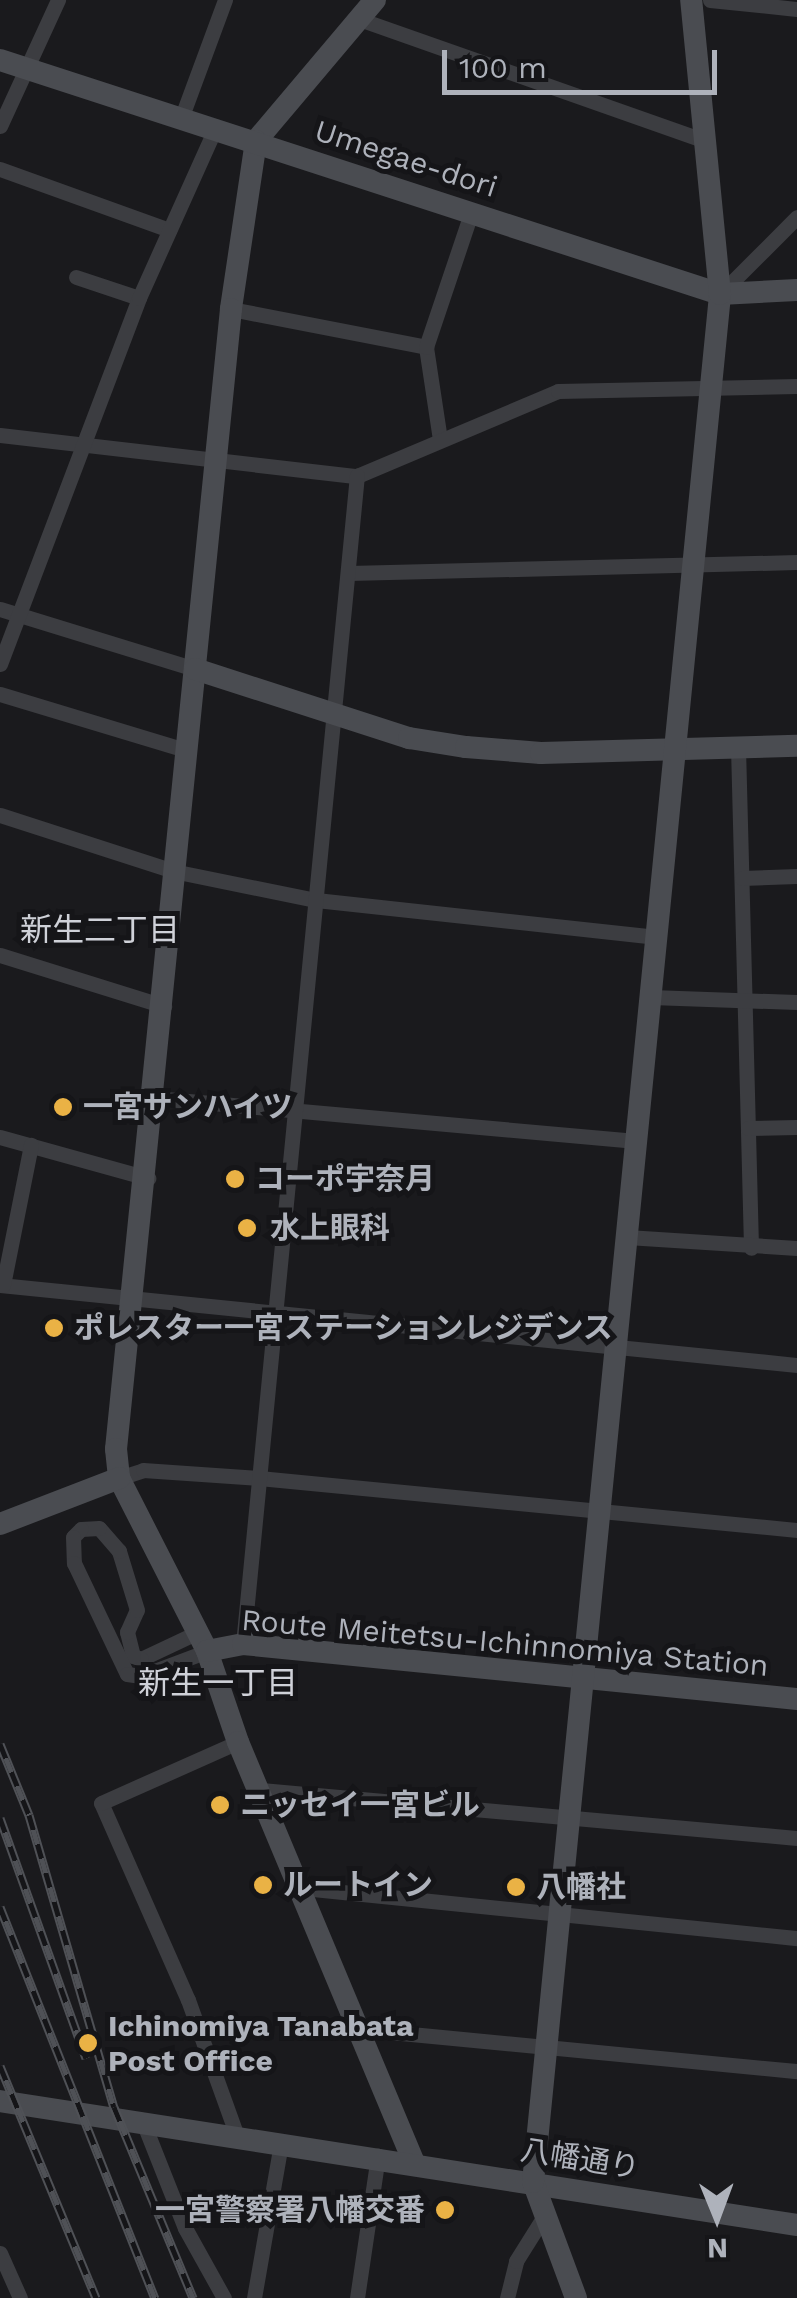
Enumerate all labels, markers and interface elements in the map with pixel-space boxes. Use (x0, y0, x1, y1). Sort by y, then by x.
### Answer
scale bar (447, 30, 722, 92)
text: 100 m (459, 50, 547, 85)
street label: Umegae-dori (310, 113, 502, 205)
district label: 新生二丁目 (20, 911, 180, 949)
place label: 一宮サンハイツ (83, 1089, 293, 1125)
marker: 一宮サンハイツ (52, 1096, 74, 1118)
place label: コーポ宇奈月 (255, 1161, 435, 1197)
marker: コーポ宇奈月 (224, 1168, 246, 1190)
place label: 水上眼科 (270, 1210, 390, 1246)
marker: 水上眼科 (234, 1215, 260, 1241)
place label: ポレスター一宮ステーションレジデンス (74, 1310, 614, 1346)
marker: ポレスター一宮ステーションレジデンス (43, 1317, 65, 1339)
street label: Route Meitetsu-Ichinnomiya Station (240, 1602, 770, 1684)
district label: 新生一丁目 (138, 1664, 298, 1702)
place label: ニッセイ一宮ビル (240, 1787, 480, 1823)
marker: ニッセイ一宮ビル (209, 1794, 231, 1816)
place label: ルートイン (283, 1867, 433, 1903)
place label: 八幡社 (536, 1869, 626, 1905)
marker: ルートイン (252, 1874, 274, 1896)
marker: 八幡社 (505, 1876, 527, 1898)
place label: Ichinomiya Tanabata Post Office (108, 2008, 414, 2078)
marker: Ichinomiya Tanabata Post Office (77, 2032, 99, 2054)
street label: 八幡通り (518, 2132, 642, 2186)
north arrow (667, 2168, 767, 2268)
place label: 一宮警察署八幡交番 (155, 2192, 425, 2228)
marker: 一宮警察署八幡交番 (434, 2199, 456, 2221)
text: N (707, 2232, 728, 2265)

